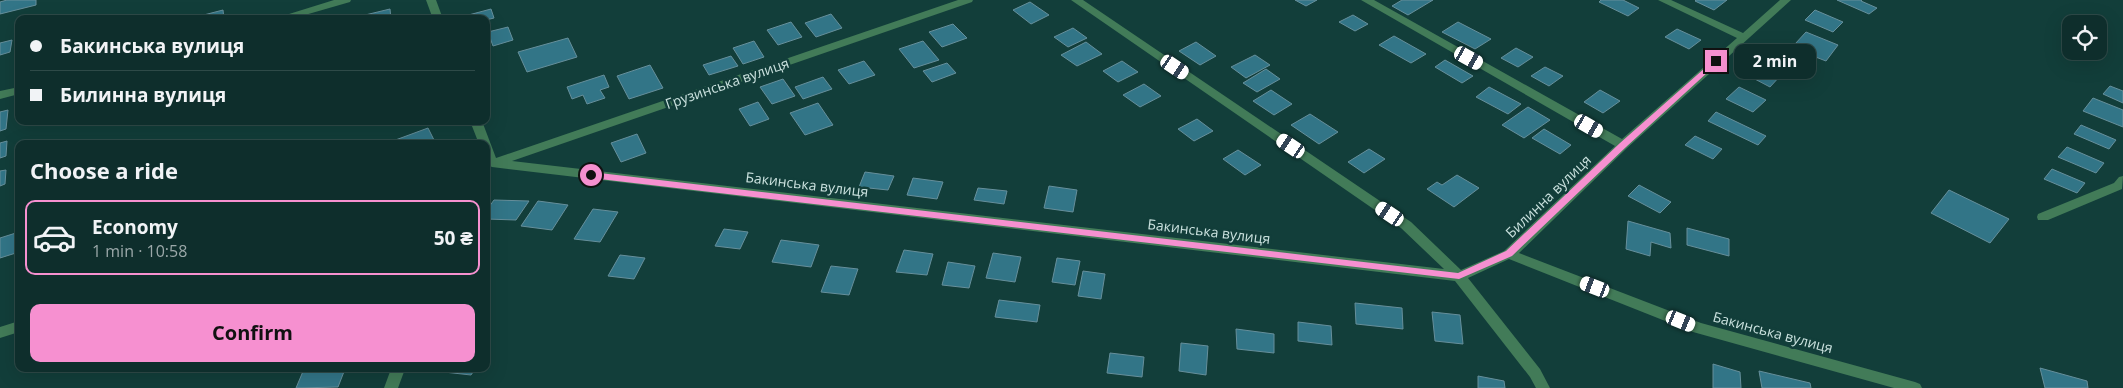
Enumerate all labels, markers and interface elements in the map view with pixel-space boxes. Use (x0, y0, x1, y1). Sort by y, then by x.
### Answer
map controls (2062, 15, 2107, 60)
button: locate (2062, 15, 2107, 60)
text: Бакинська вулиця (60, 33, 244, 59)
car (1452, 44, 1485, 72)
callout: 2 min (1734, 44, 1816, 78)
route end (1705, 50, 1727, 72)
text: 2 min (1753, 50, 1797, 72)
car (1158, 52, 1191, 82)
street label: Грузинська вулиця (663, 53, 791, 113)
text: Билинна вулиця (60, 82, 226, 108)
car (1572, 112, 1605, 140)
car (1274, 131, 1307, 161)
street label: Билинна вулиця (1501, 150, 1595, 242)
text: Choose a ride (30, 155, 178, 185)
route start (580, 164, 602, 186)
street label: Бакинська вулиця (745, 167, 869, 201)
car (1373, 199, 1406, 229)
text: Economy (92, 214, 178, 240)
street label: Бакинська вулиця (1147, 214, 1271, 248)
icon: car (32, 215, 77, 260)
text: 50 ₴ (434, 225, 473, 251)
text: 1 min · 10:58 (92, 240, 187, 262)
car (1578, 275, 1611, 299)
button: Confirm (30, 304, 475, 362)
street label: Бакинська вулиця (1711, 307, 1835, 357)
car (1664, 308, 1697, 334)

